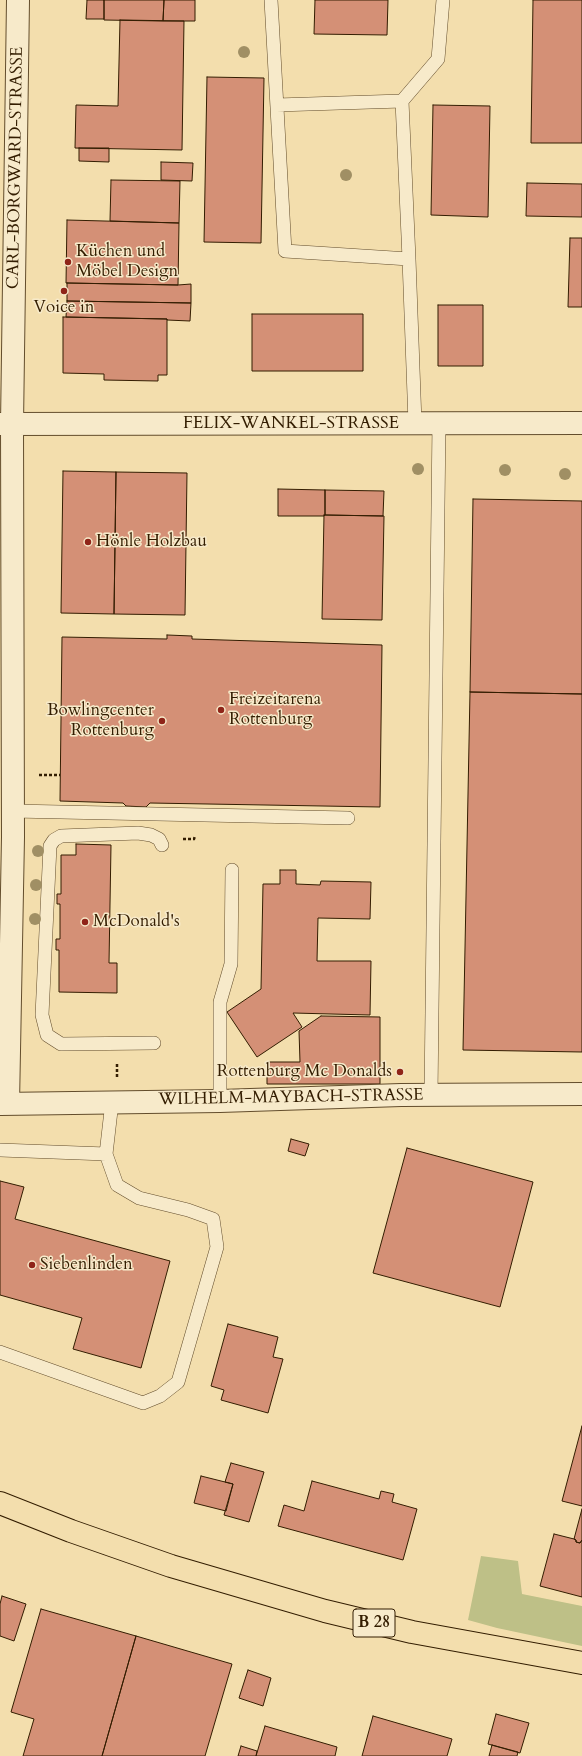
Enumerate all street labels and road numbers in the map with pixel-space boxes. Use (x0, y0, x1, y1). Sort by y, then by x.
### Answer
street label: CARL-BORGWARD-STRASSE (4, 47, 28, 289)
street label: FELIX-WANKEL-STRASSE (183, 414, 399, 434)
street label: WILHELM-MAYBACH-STRASSE (158, 1085, 424, 1111)
road number: B 28 (353, 1609, 395, 1637)

